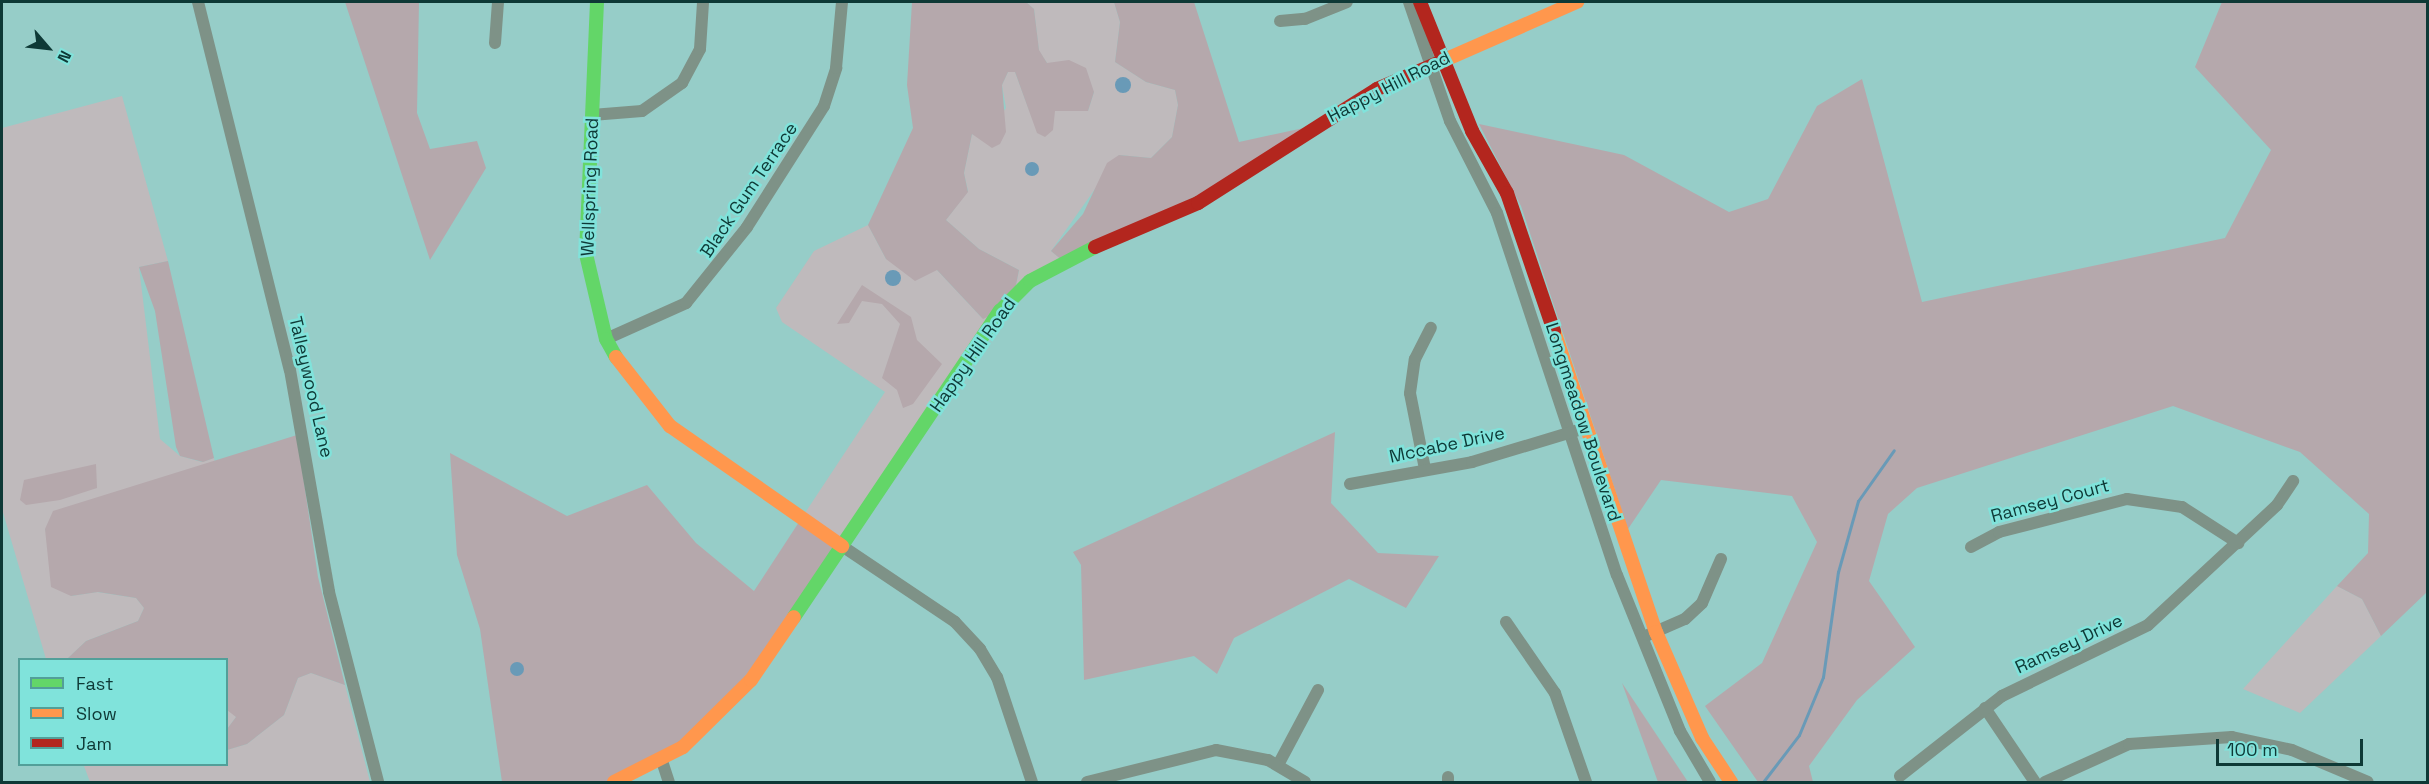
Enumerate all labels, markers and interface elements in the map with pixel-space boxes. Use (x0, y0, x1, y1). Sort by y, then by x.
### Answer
north arrow (18, 18, 78, 78)
text: N (53, 47, 76, 66)
street label: Happy Hill Road (1324, 47, 1454, 127)
street label: Wellspring Road (577, 117, 603, 257)
street label: Black Gum Terrace (696, 118, 802, 262)
street label: Happy Hill Road (925, 294, 1021, 416)
street label: Talleywood Lane (284, 314, 338, 460)
street label: Longmeadow Boulevard (1541, 320, 1625, 524)
street label: Mccabe Drive (1387, 422, 1507, 468)
street label: Ramsey Court (1988, 475, 2112, 527)
street label: Ramsey Drive (2012, 610, 2126, 678)
legend (18, 658, 228, 766)
text: Fast (76, 672, 113, 695)
text: Slow (76, 702, 117, 725)
scale bar (2219, 727, 2366, 765)
text: Jam (76, 732, 112, 755)
text: 100 m (2227, 738, 2278, 761)

